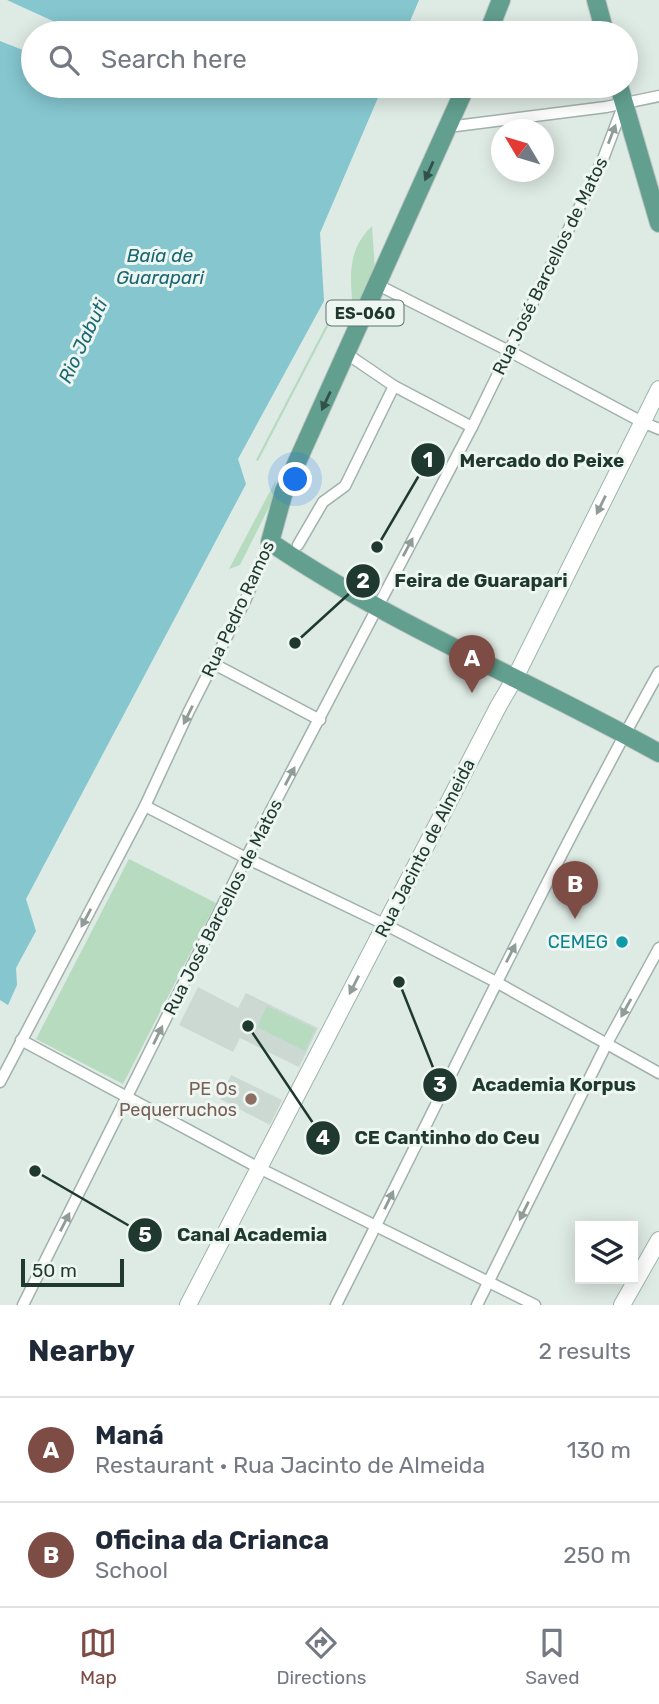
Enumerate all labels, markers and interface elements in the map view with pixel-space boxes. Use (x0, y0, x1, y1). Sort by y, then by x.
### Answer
search box (21, 21, 638, 98)
icon: search (45, 41, 83, 79)
text: Search here (101, 44, 247, 75)
north arrow (491, 119, 554, 182)
one-way arrow (607, 124, 618, 145)
street label: Rua José Barcellos de Matos (488, 154, 612, 378)
one-way arrow (423, 160, 434, 181)
water label: Baía de Guarapari (116, 244, 204, 289)
water label: Rio Jabuti (53, 295, 113, 387)
road number: ES-060 (326, 300, 404, 326)
one-way arrow (320, 391, 332, 411)
callout: Mercado do Peixe (410, 440, 638, 480)
text: 1 (423, 447, 433, 472)
text: Mercado do Peixe (460, 449, 624, 472)
your location (278, 462, 312, 496)
one-way arrow (595, 495, 606, 515)
one-way arrow (402, 536, 414, 556)
street label: Rua Pedro Ramos (197, 537, 279, 681)
callout: Feira de Guarapari (345, 561, 582, 601)
text: 2 (356, 568, 370, 593)
text: Feira de Guarapari (394, 569, 568, 592)
pin: A (449, 635, 495, 693)
one-way arrow (182, 705, 193, 725)
street label: Rua Jacinto de Almeida (370, 755, 480, 941)
one-way arrow (284, 766, 295, 786)
street label: Rua José Barcellos de Matos (159, 795, 287, 1019)
pin: B (552, 861, 598, 919)
one-way arrow (80, 908, 91, 928)
place label: CEMEG (548, 931, 608, 953)
marker: CEMEG (614, 934, 630, 950)
one-way arrow (506, 943, 517, 963)
one-way arrow (349, 975, 360, 995)
one-way arrow (620, 998, 632, 1017)
one-way arrow (152, 1025, 163, 1045)
callout: Academia Korpus (423, 1065, 650, 1105)
text: 3 (433, 1072, 447, 1097)
text: Academia Korpus (472, 1073, 636, 1096)
place label: PE Os Pequerruchos (119, 1078, 237, 1121)
marker: PE Os Pequerruchos (243, 1091, 259, 1107)
callout: CE Cantinho do Ceu (306, 1118, 554, 1158)
text: 4 (316, 1125, 330, 1150)
text: CE Cantinho do Ceu (354, 1126, 540, 1149)
one-way arrow (383, 1190, 394, 1210)
one-way arrow (518, 1201, 529, 1221)
one-way arrow (59, 1212, 70, 1232)
callout: Canal Academia (127, 1215, 341, 1255)
map controls (575, 1221, 638, 1284)
button: layers (575, 1221, 638, 1284)
text: 5 (138, 1222, 152, 1247)
text: Canal Academia (177, 1223, 327, 1246)
scale bar (21, 1256, 124, 1288)
text: 50 m (32, 1259, 77, 1282)
text: Nearby (28, 1333, 135, 1369)
text: 2 results (539, 1337, 631, 1365)
text: Maná (95, 1420, 164, 1451)
text: A (43, 1436, 59, 1464)
text: 130 m (567, 1436, 631, 1464)
text: Restaurant · Rua Jacinto de Almeida (95, 1451, 485, 1479)
text: Oficina da Crianca (95, 1525, 329, 1556)
text: B (43, 1541, 59, 1569)
text: 250 m (563, 1541, 631, 1569)
text: School (95, 1556, 168, 1584)
tab: Map (79, 1624, 117, 1689)
tab: Directions (276, 1624, 366, 1689)
tab: Saved (525, 1624, 580, 1689)

